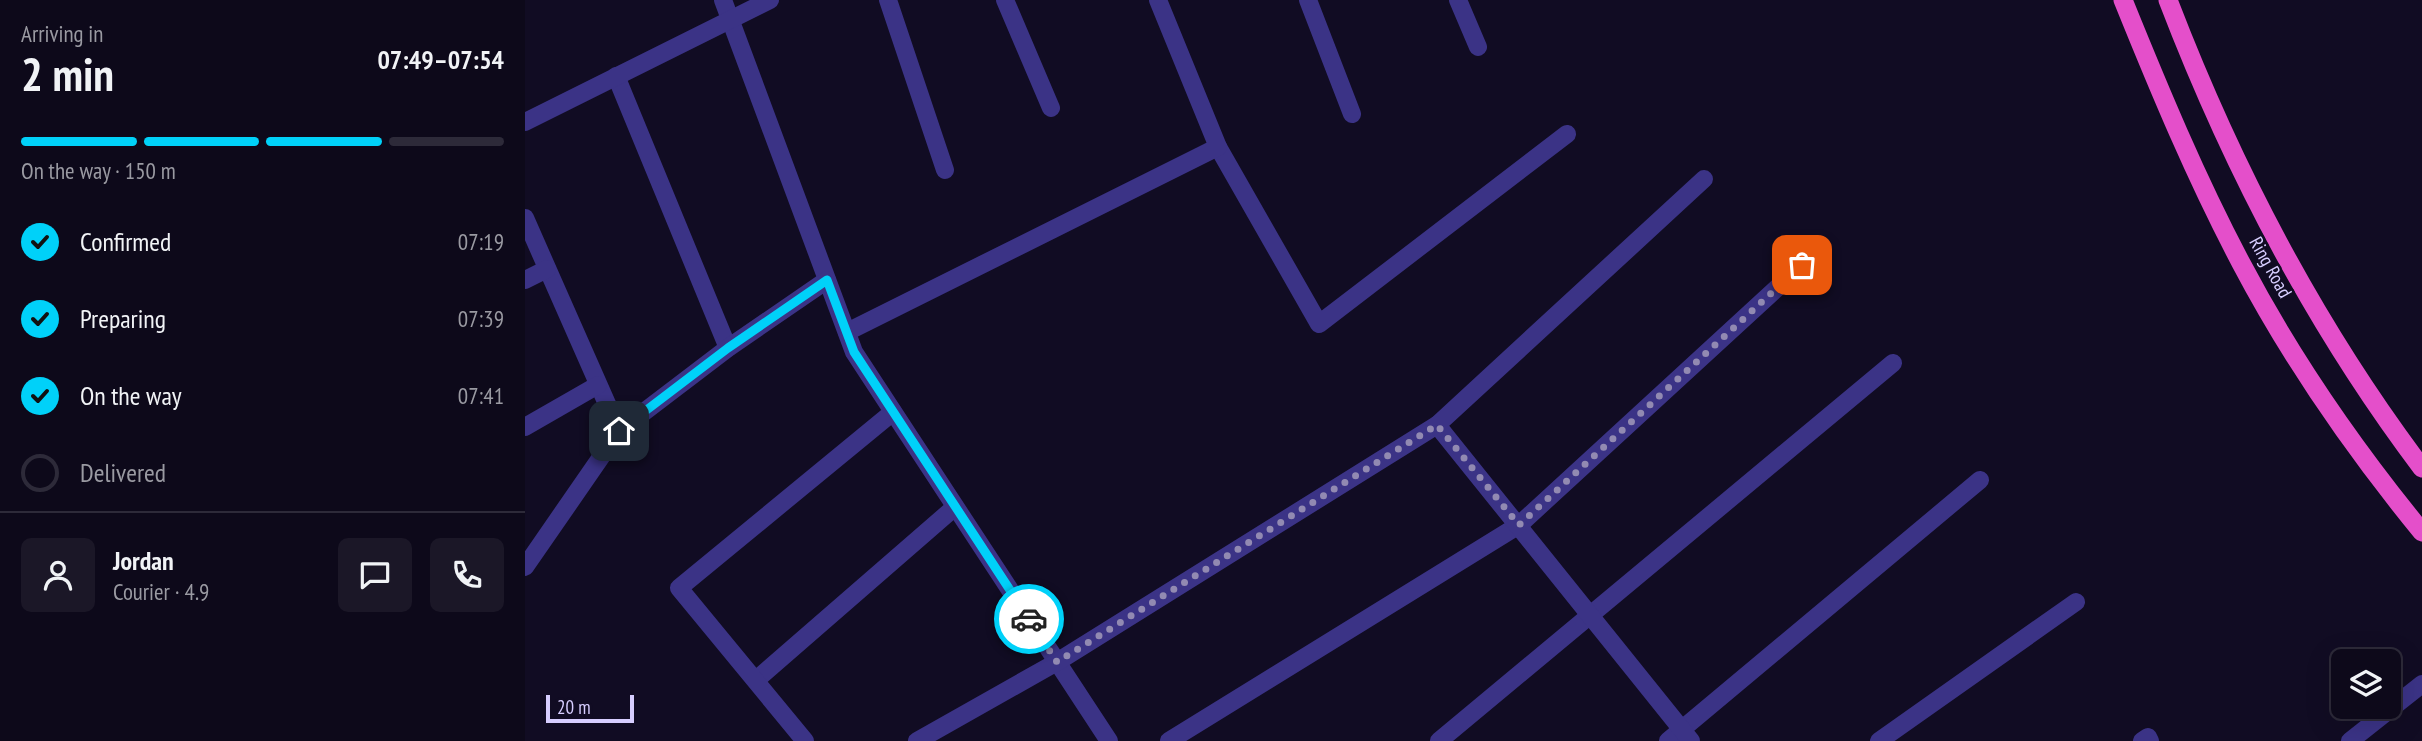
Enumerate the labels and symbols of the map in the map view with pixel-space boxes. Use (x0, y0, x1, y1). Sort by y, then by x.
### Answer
street label: Ring Road (2244, 232, 2298, 302)
pin (1772, 235, 1832, 295)
pin (589, 401, 649, 461)
courier (994, 584, 1064, 654)
scale bar (546, 692, 633, 724)

